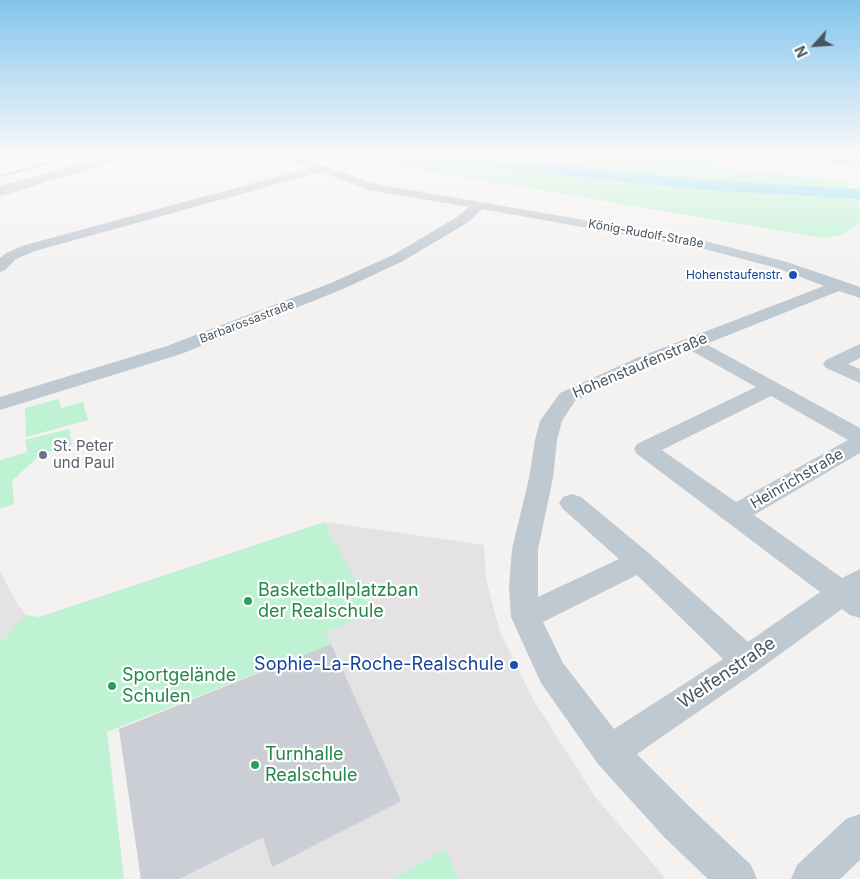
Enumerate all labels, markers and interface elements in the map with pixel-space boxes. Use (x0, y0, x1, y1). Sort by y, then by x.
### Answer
north arrow (790, 20, 840, 70)
text: N (791, 43, 811, 60)
street label: König-Rudolf-Straße (587, 217, 705, 251)
place label: Hohenstaufenstr. (686, 268, 783, 282)
marker: Hohenstaufenstr. (787, 269, 799, 281)
street label: Barbarossastraße (198, 297, 296, 347)
street label: Hohenstaufenstraße (570, 330, 710, 402)
place label: St. Peter und Paul (53, 437, 115, 472)
street label: Heinrichstraße (747, 445, 847, 513)
marker: St. Peter und Paul (37, 449, 49, 461)
place label: Basketballplatzban der Realschule (258, 580, 419, 622)
marker: Basketballplatzban der Realschule (242, 595, 254, 607)
street label: Welfenstraße (674, 633, 780, 713)
place label: Sophie-La-Roche-Realschule (254, 654, 504, 676)
marker: Sophie-La-Roche-Realschule (508, 659, 520, 671)
place label: Sportgelände Schulen (122, 665, 236, 708)
marker: Sportgelände Schulen (106, 680, 118, 692)
place label: Turnhalle Realschule (265, 744, 357, 786)
marker: Turnhalle Realschule (249, 759, 261, 771)

